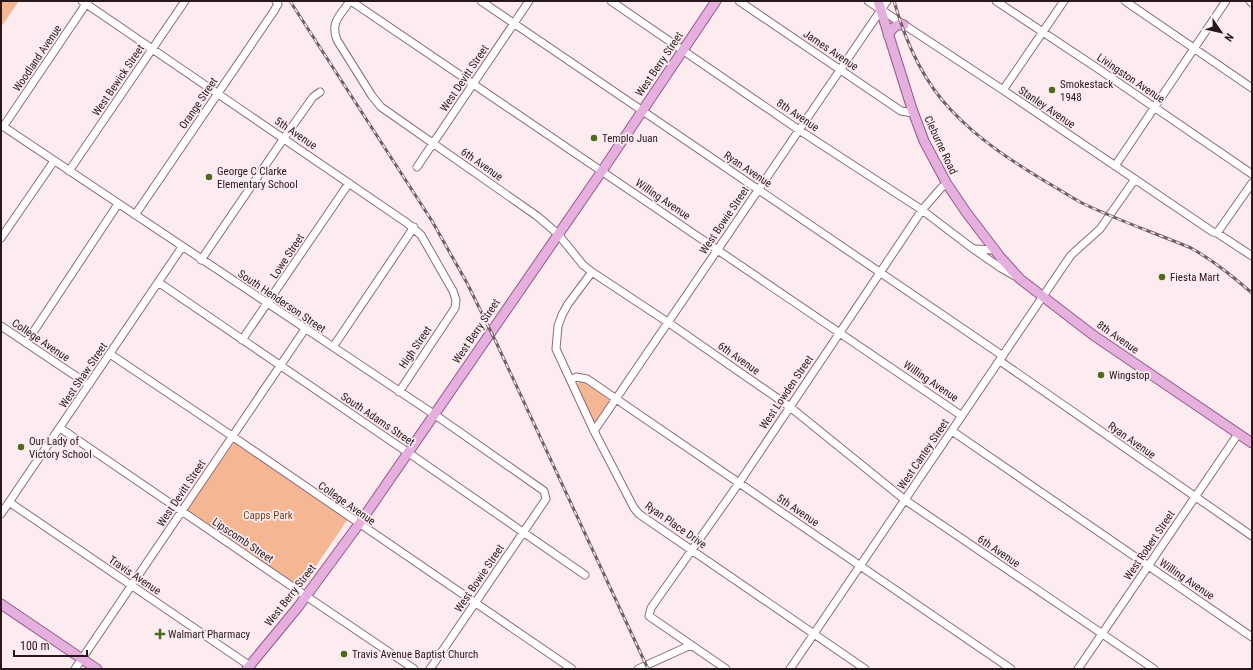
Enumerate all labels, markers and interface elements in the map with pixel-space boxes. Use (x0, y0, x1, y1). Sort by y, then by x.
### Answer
north arrow (1201, 12, 1241, 52)
street label: Woodland Avenue (10, 23, 64, 94)
street label: James Avenue (801, 27, 861, 73)
street label: West Berry Street (633, 30, 686, 99)
text: N (1221, 31, 1236, 44)
street label: West Bewick Street (90, 42, 147, 118)
street label: West Devitt Street (437, 42, 491, 114)
street label: Livingston Avenue (1094, 51, 1167, 106)
street label: Orange Street (176, 75, 220, 131)
place label: Smokestack 1948 (1060, 78, 1113, 104)
street label: Stanley Avenue (1016, 84, 1078, 131)
marker: Smokestack 1948 (1047, 85, 1057, 95)
street label: 8th Avenue (774, 97, 821, 134)
street label: Cleburne Road (921, 114, 960, 177)
street label: 5th Avenue (272, 115, 319, 152)
place label: Templo Juan (602, 132, 658, 145)
marker: Templo Juan (589, 133, 599, 143)
street label: 6th Avenue (458, 145, 505, 184)
street label: Ryan Avenue (721, 149, 774, 190)
place label: George C Clarke Elementary School (217, 165, 298, 191)
marker: George C Clarke Elementary School (204, 172, 214, 182)
street label: Willing Avenue (633, 176, 693, 223)
street label: West Bowie Street (697, 184, 752, 257)
street label: Lowe Street (268, 231, 307, 281)
street label: South Henderson Street (235, 267, 328, 336)
place label: Fiesta Mart (1170, 271, 1220, 284)
marker: Fiesta Mart (1157, 272, 1167, 282)
street label: West Berry Street (450, 297, 503, 366)
street label: College Avenue (9, 316, 72, 364)
street label: 8th Avenue (1094, 318, 1141, 357)
street label: High Street (396, 324, 434, 371)
street label: 6th Avenue (715, 339, 762, 378)
street label: West Shaw Street (57, 340, 110, 410)
street label: West Lowden Street (757, 353, 816, 432)
street label: Willing Avenue (901, 358, 961, 405)
place label: Wingstop (1109, 369, 1150, 382)
marker: Wingstop (1096, 370, 1106, 380)
street label: South Adams Street (338, 390, 417, 449)
street label: West Cantey Street (895, 417, 952, 492)
street label: Ryan Avenue (1105, 419, 1158, 462)
place label: Our Lady of Victory School (29, 435, 92, 461)
marker: Our Lady of Victory School (16, 442, 26, 452)
street label: West Devitt Street (154, 457, 208, 529)
street label: College Avenue (316, 479, 378, 528)
street label: 5th Avenue (774, 492, 821, 529)
street label: Ryan Place Drive (642, 499, 709, 551)
street label: West Robert Street (1121, 508, 1178, 583)
park label: Capps Park (243, 509, 293, 522)
street label: Lipscomb Street (210, 515, 276, 566)
street label: 6th Avenue (975, 533, 1022, 570)
street label: West Bowie Street (452, 542, 507, 615)
street label: Travis Avenue (106, 553, 163, 598)
street label: Willing Avenue (1157, 556, 1217, 603)
street label: West Berry Street (262, 562, 319, 629)
place label: Walmart Pharmacy (168, 628, 251, 641)
marker: Walmart Pharmacy (155, 629, 165, 639)
scale bar (14, 632, 87, 658)
text: 100 m (20, 639, 50, 653)
place label: Travis Avenue Baptist Church (352, 648, 478, 661)
marker: Travis Avenue Baptist Church (339, 649, 349, 659)

